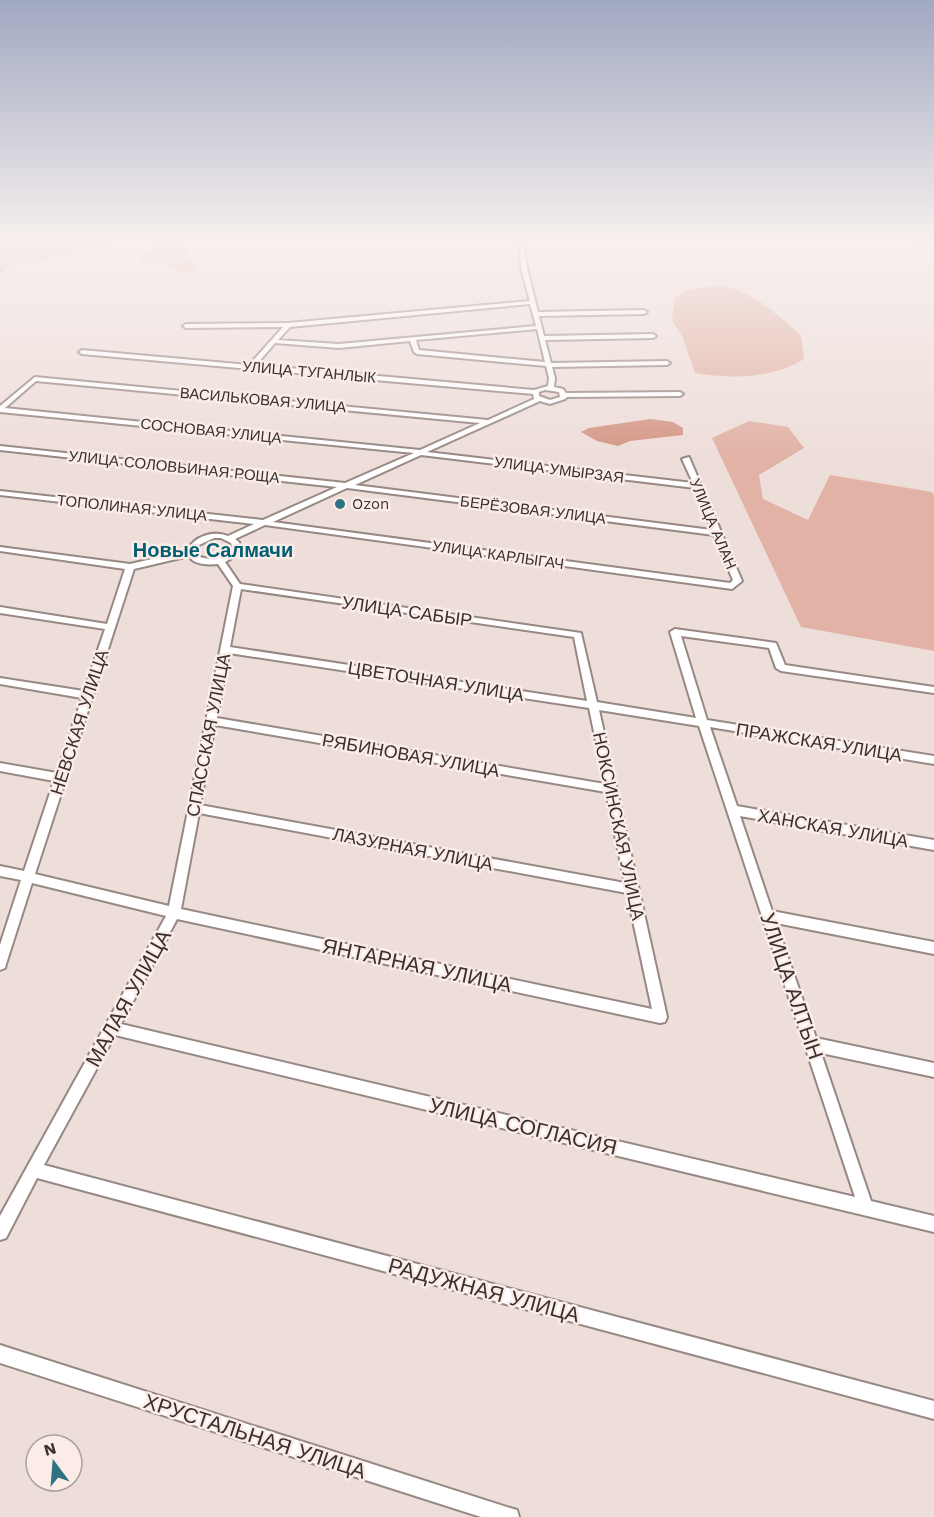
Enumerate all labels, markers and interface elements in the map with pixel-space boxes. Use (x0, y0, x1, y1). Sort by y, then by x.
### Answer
street label: УЛИЦА ТУГАНЛЫК (241, 357, 377, 387)
street label: ВАСИЛЬКОВАЯ УЛИЦА (179, 384, 347, 416)
street label: СОСНОВАЯ УЛИЦА (140, 415, 282, 447)
street label: УЛИЦА СОЛОВЬИНАЯ РОЩА (68, 447, 280, 487)
street label: УЛИЦА УМЫРЗАЯ (493, 453, 625, 487)
street label: УЛИЦА АЛАН (686, 476, 740, 572)
street label: ТОПОЛИНАЯ УЛИЦА (56, 491, 208, 525)
street label: БЕРЁЗОВАЯ УЛИЦА (459, 492, 607, 528)
place label: Ozon (352, 495, 389, 513)
marker: Ozon (333, 497, 347, 511)
street label: УЛИЦА КАРЛЫГАЧ (431, 537, 565, 573)
district label: Новые Салмачи (133, 538, 293, 562)
street label: УЛИЦА САБЫР (340, 591, 474, 631)
street label: НЕВСКАЯ УЛИЦА (46, 646, 112, 798)
street label: СПАССКАЯ УЛИЦА (182, 651, 234, 819)
street label: ЦВЕТОЧНАЯ УЛИЦА (346, 657, 526, 705)
street label: ПРАЖСКАЯ УЛИЦА (735, 719, 903, 765)
street label: РЯБИНОВАЯ УЛИЦА (321, 729, 501, 781)
street label: НОКСИНСКАЯ УЛИЦА (589, 730, 649, 922)
street label: ХАНСКАЯ УЛИЦА (756, 804, 910, 852)
street label: ЛАЗУРНАЯ УЛИЦА (331, 823, 495, 875)
street label: УЛИЦА АЛТЫН (755, 910, 829, 1062)
street label: МАЛАЯ УЛИЦА (80, 925, 176, 1071)
street label: ЯНТАРНАЯ УЛИЦА (320, 933, 514, 997)
street label: УЛИЦА СОГЛАСИЯ (427, 1092, 619, 1160)
street label: РАДУЖНАЯ УЛИЦА (386, 1252, 582, 1328)
street label: ХРУСТАЛЬНАЯ УЛИЦА (141, 1388, 369, 1484)
north arrow (24, 1433, 84, 1493)
text: N (42, 1438, 58, 1460)

